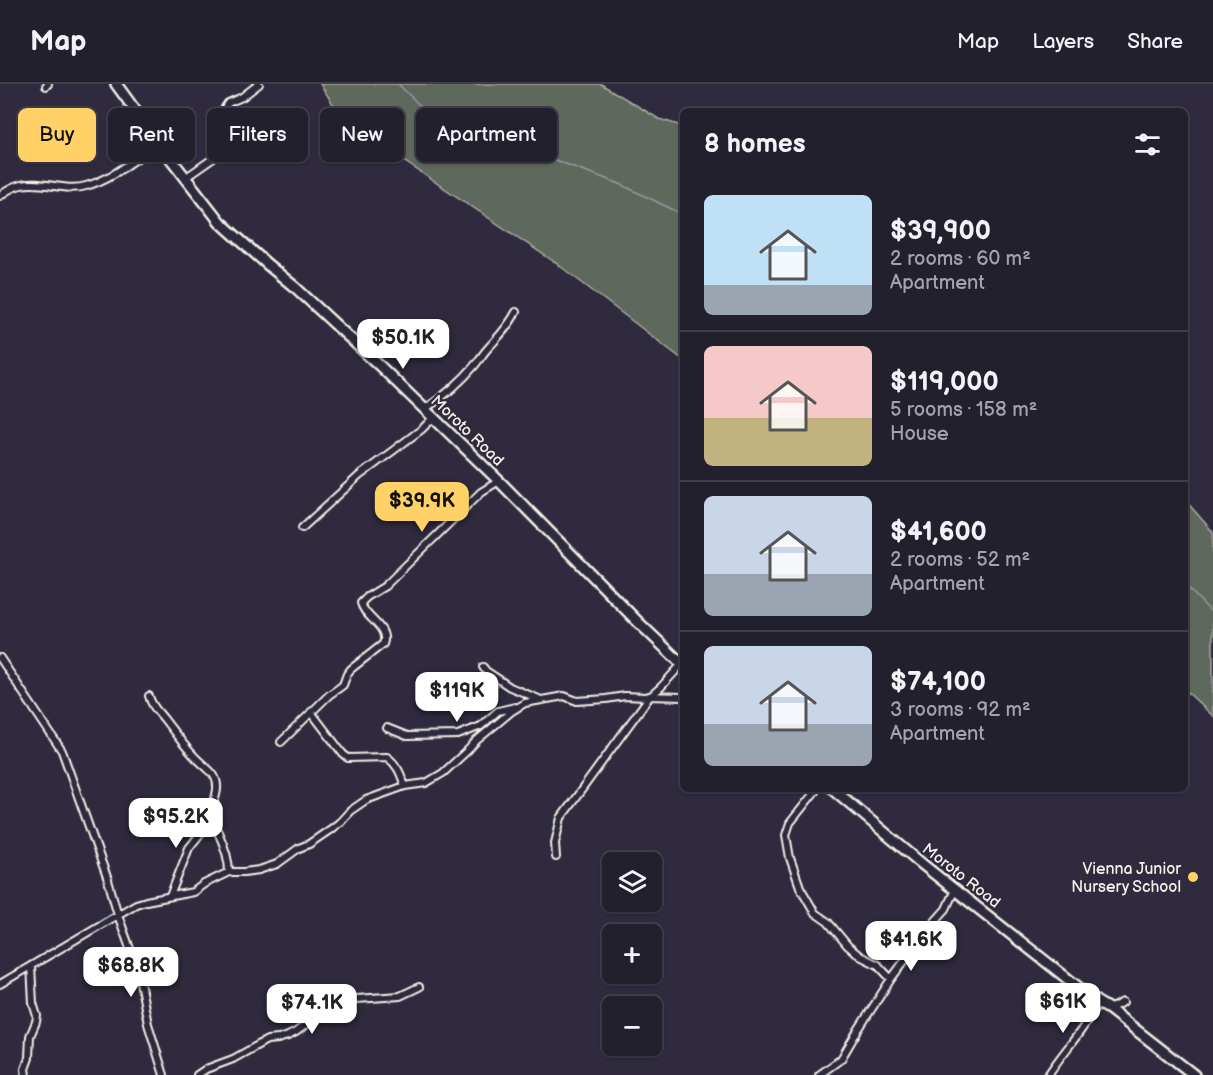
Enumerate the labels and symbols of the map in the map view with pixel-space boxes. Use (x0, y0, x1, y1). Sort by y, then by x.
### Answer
pin: $50.1K (354, 319, 452, 370)
street label: Moroto Road (427, 392, 507, 470)
pin: $39.9K (373, 482, 471, 533)
pin: $119K (415, 672, 499, 723)
pin: $95.2K (127, 798, 225, 849)
street label: Moroto Road (918, 840, 1004, 913)
place label: Vienna Junior Nursery School (1071, 860, 1181, 897)
marker: Vienna Junior Nursery School (1186, 870, 1200, 884)
pin: $41.6K (862, 921, 960, 972)
pin: $68.8K (82, 947, 180, 998)
pin: $61K (1027, 983, 1099, 1034)
pin: $74.1K (263, 984, 361, 1035)

